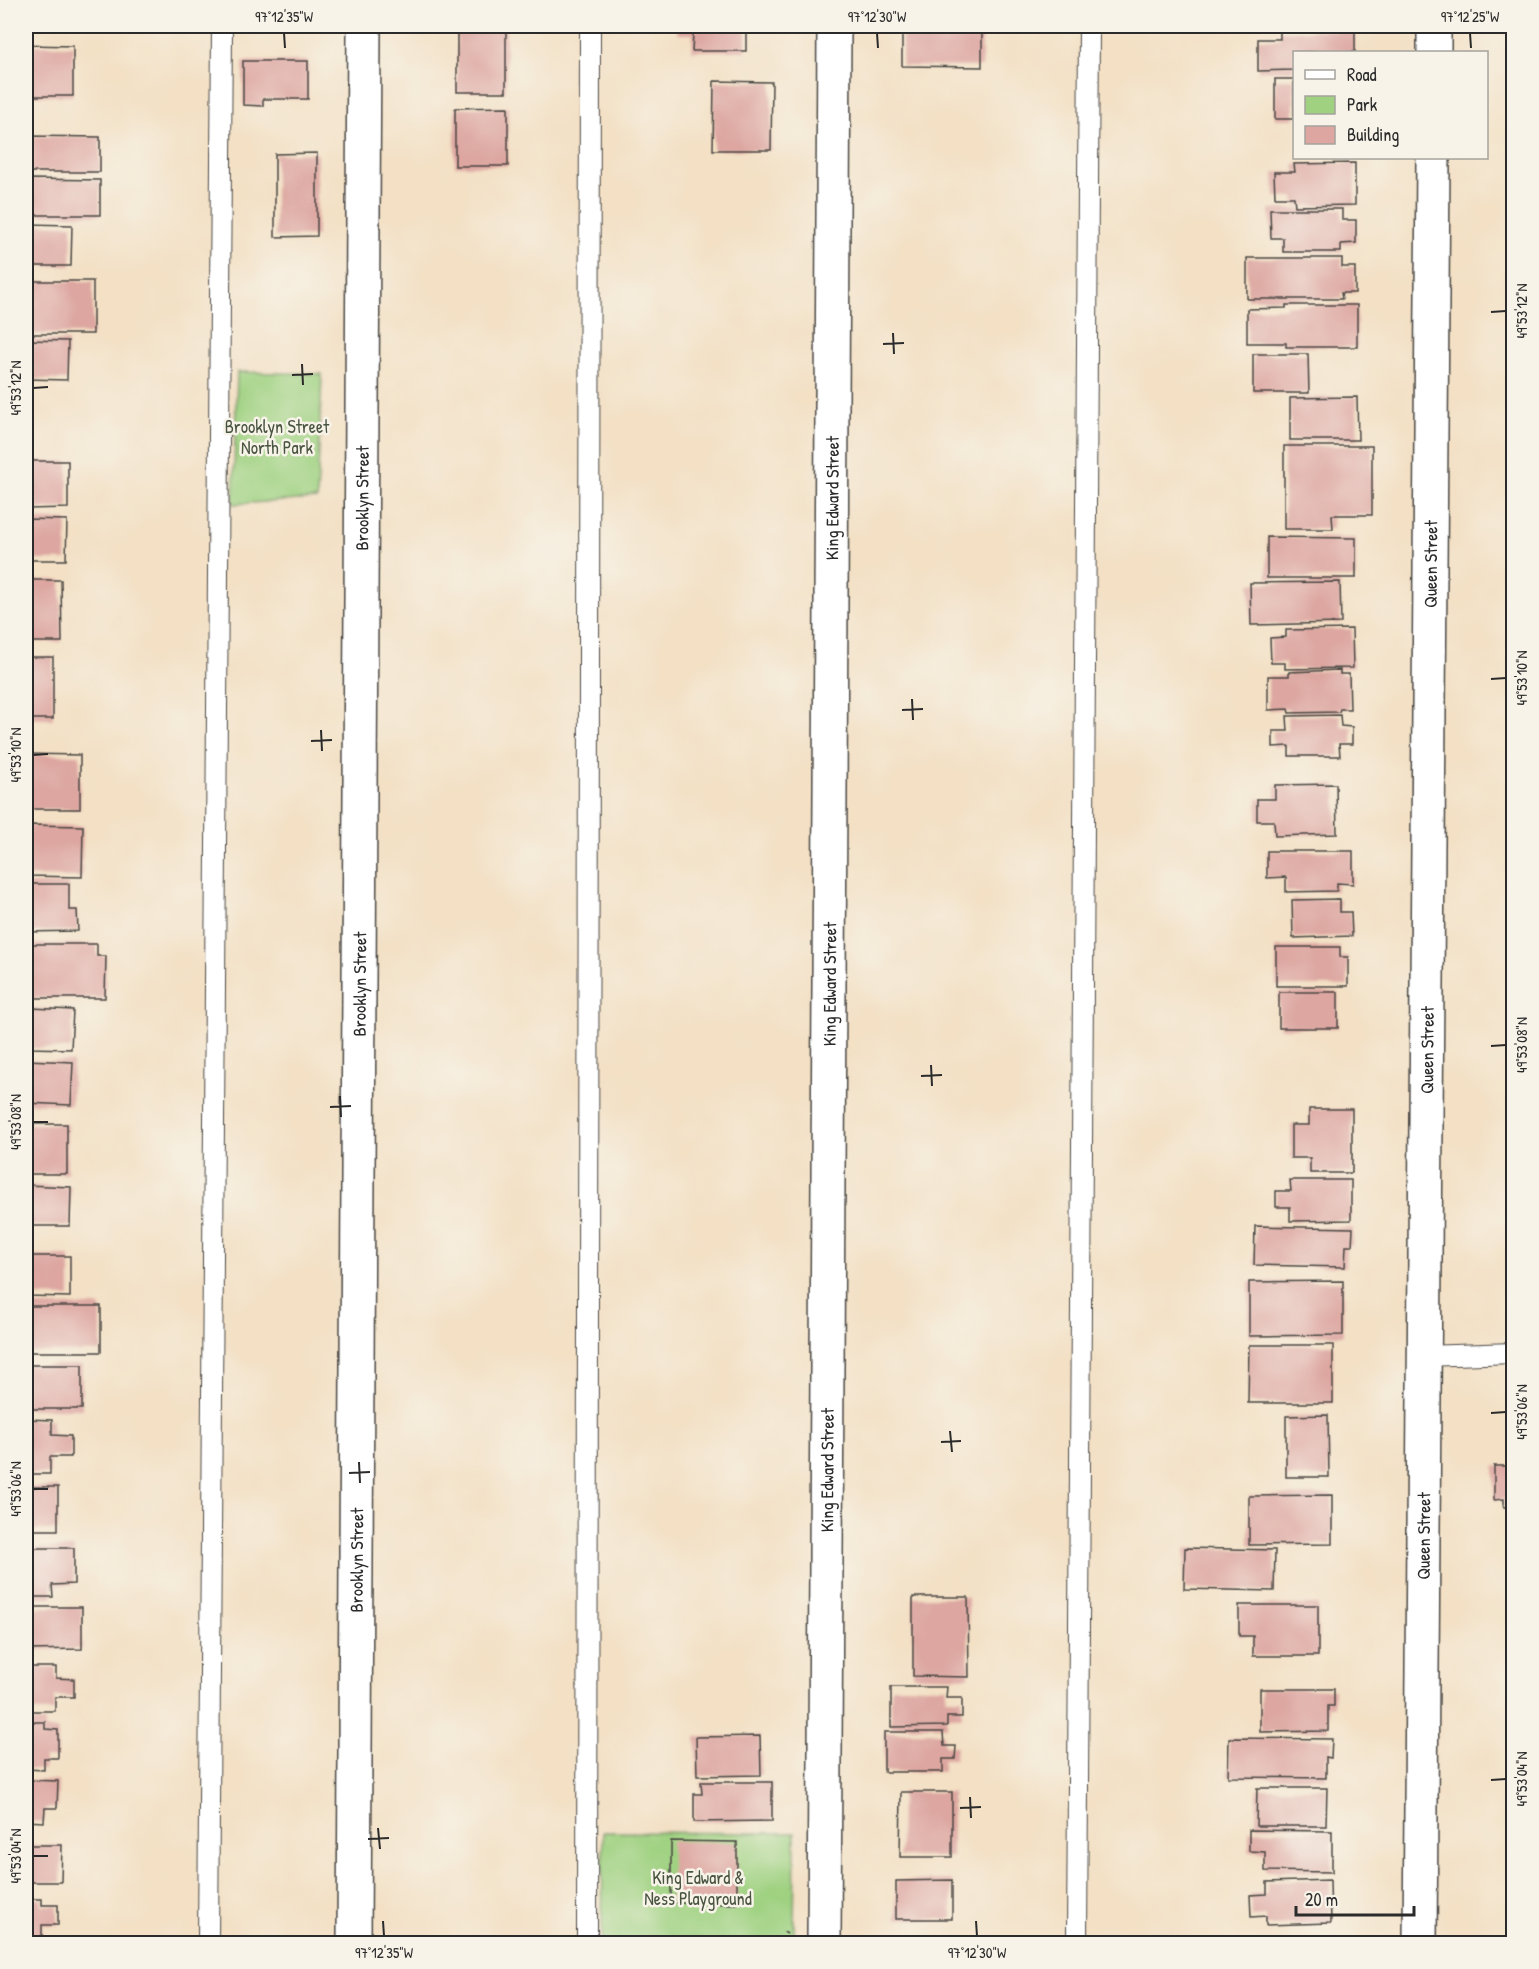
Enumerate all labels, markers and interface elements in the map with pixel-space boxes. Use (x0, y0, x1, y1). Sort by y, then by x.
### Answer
text: 97°12'35"W (255, 6, 314, 27)
text: 97°12'30"W (848, 6, 907, 27)
text: 97°12'25"W (1441, 6, 1500, 27)
legend (1293, 51, 1488, 159)
text: Road (1347, 62, 1377, 87)
text: Park (1347, 92, 1378, 117)
text: Building (1347, 122, 1399, 147)
text: 49°53'12"N (1511, 283, 1532, 339)
text: 49°53'12"N (5, 360, 26, 416)
park label: Brooklyn Street North Park (225, 414, 330, 460)
street label: King Edward Street (819, 435, 844, 560)
street label: Brooklyn Street (349, 445, 374, 550)
street label: Queen Street (1417, 519, 1443, 608)
text: 49°53'10"N (1511, 651, 1532, 705)
text: 49°53'10"N (5, 728, 26, 782)
street label: King Edward Street (816, 921, 842, 1046)
street label: Brooklyn Street (346, 931, 372, 1036)
street label: Queen Street (1414, 1005, 1439, 1094)
text: 49°53'08"N (1511, 1017, 1532, 1073)
text: 49°53'08"N (5, 1094, 26, 1150)
text: 49°53'06"N (1511, 1384, 1532, 1440)
street label: King Edward Street (814, 1407, 839, 1532)
text: 49°53'06"N (5, 1461, 26, 1517)
street label: Queen Street (1410, 1491, 1436, 1580)
street label: Brooklyn Street (343, 1507, 369, 1612)
text: 49°53'04"N (1511, 1751, 1532, 1807)
text: 49°53'04"N (5, 1828, 26, 1884)
park label: King Edward & Ness Playground (644, 1865, 752, 1911)
scale bar (1296, 1879, 1414, 1917)
text: 20 m (1305, 1887, 1338, 1912)
text: 97°12'35"W (355, 1942, 414, 1963)
text: 97°12'30"W (948, 1942, 1007, 1963)

